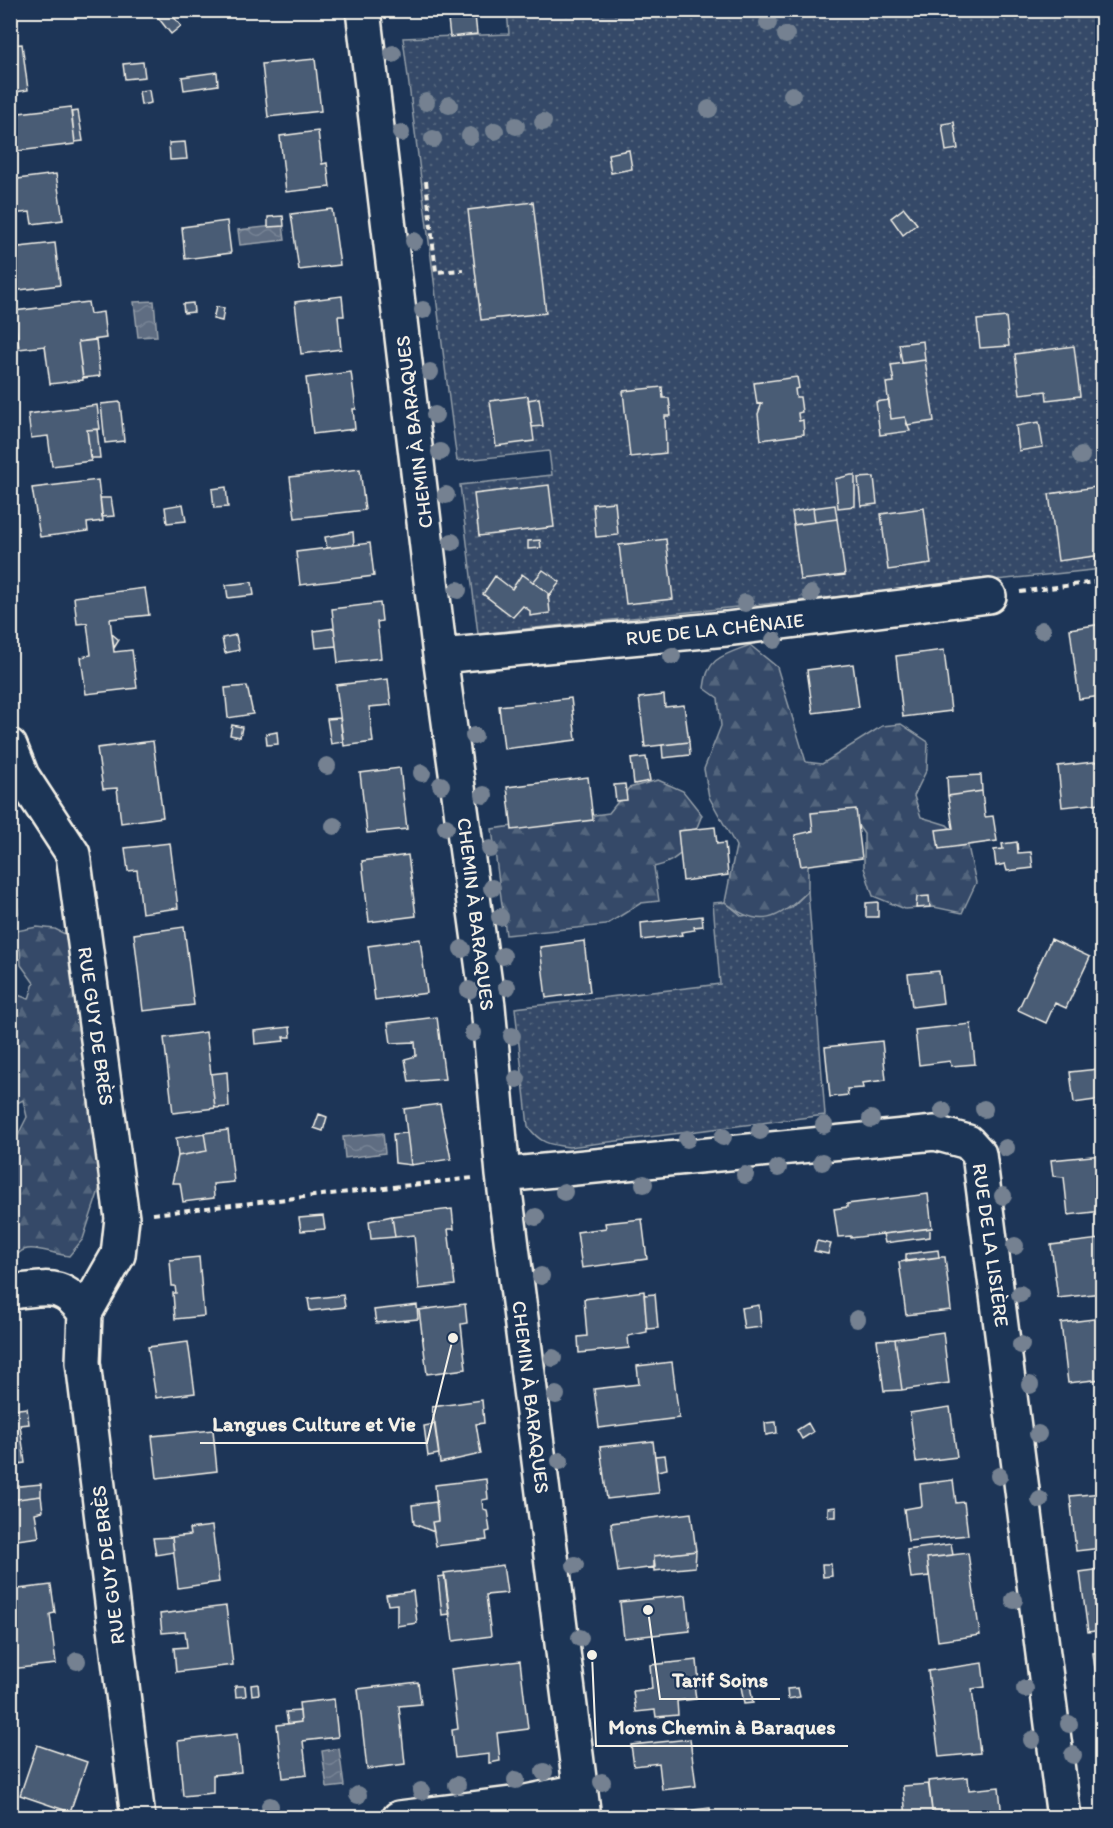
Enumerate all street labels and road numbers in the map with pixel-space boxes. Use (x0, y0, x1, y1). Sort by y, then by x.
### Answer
street label: CHEMIN À BARAQUES (390, 334, 438, 530)
street label: RUE DE LA CHÊNAIE (625, 608, 805, 650)
street label: CHEMIN À BARAQUES (452, 816, 500, 1012)
street label: RUE GUY DE BRÈS (73, 945, 119, 1107)
street label: RUE DE LA LISIÈRE (968, 1162, 1014, 1328)
street label: CHEMIN À BARAQUES (507, 1299, 555, 1495)
street label: RUE GUY DE BRÈS (86, 1484, 130, 1646)

